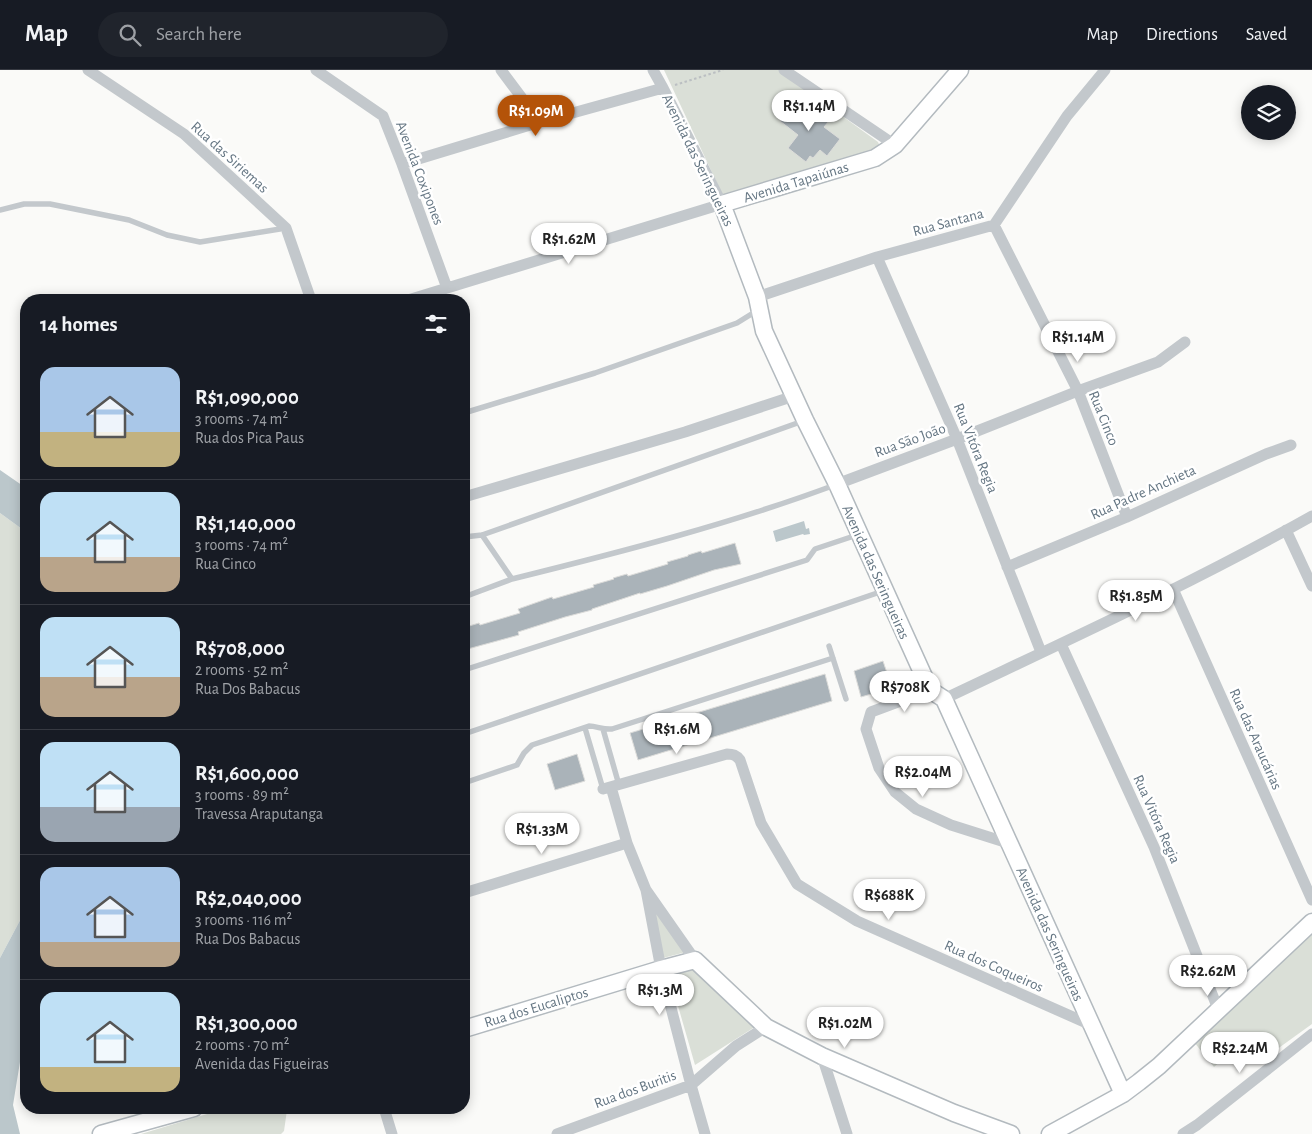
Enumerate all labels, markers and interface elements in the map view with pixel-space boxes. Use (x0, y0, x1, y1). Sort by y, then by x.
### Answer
search box (98, 12, 448, 57)
icon: search (116, 21, 144, 49)
text: Map (25, 22, 68, 46)
text: Search here (156, 25, 242, 44)
text: Map (1087, 26, 1118, 44)
text: Directions (1146, 26, 1218, 44)
text: Saved (1246, 26, 1287, 44)
map controls (1241, 85, 1296, 140)
button: layers (1241, 85, 1296, 140)
pin: R$1.14M (763, 90, 855, 132)
street label: Avenida das Seringueiras (659, 92, 736, 229)
pin: R$1.09M (490, 94, 582, 137)
text: R$1.14M (783, 98, 835, 114)
text: R$1.09M (509, 103, 563, 119)
street label: Rua das Siriemas (188, 119, 271, 196)
street label: Avenida Coxipones (393, 119, 446, 227)
street label: Avenida Tapaiúnas (742, 159, 851, 206)
street label: Rua Santana (911, 206, 985, 239)
pin: R$1.62M (523, 222, 615, 265)
text: R$1.62M (542, 231, 596, 247)
icon: filters (422, 310, 450, 338)
text: 14 homes (40, 314, 118, 335)
pin: R$1.14M (1032, 320, 1124, 363)
text: R$1.14M (1052, 329, 1104, 345)
icon: home (80, 387, 140, 447)
text: R$1,090,000 (195, 387, 299, 408)
street label: Rua Cinco (1086, 389, 1121, 448)
street label: Rua Vitóra Regia (951, 401, 1000, 495)
text: 3 rooms · 74 m² (195, 411, 288, 427)
street label: Rua São João (873, 421, 948, 460)
text: Rua dos Pica Paus (195, 430, 304, 446)
street label: Rua Padre Anchieta (1088, 462, 1198, 522)
street label: Avenida das Seringueiras (839, 503, 912, 642)
icon: home (80, 512, 140, 572)
text: R$1,140,000 (195, 513, 296, 534)
text: 3 rooms · 74 m² (195, 537, 288, 553)
text: Rua Cinco (195, 556, 256, 572)
pin: R$1.85M (1090, 580, 1182, 622)
text: R$1.85M (1109, 588, 1163, 604)
icon: home (80, 637, 140, 697)
text: R$708,000 (195, 638, 285, 659)
text: 2 rooms · 52 m² (195, 662, 288, 678)
pin: R$708K (864, 670, 946, 713)
text: R$708K (880, 679, 930, 695)
text: Rua Dos Babacus (195, 681, 300, 697)
street label: Rua das Araucárias (1227, 686, 1285, 792)
pin: R$1.6M (636, 712, 718, 755)
text: R$1.6M (654, 721, 700, 737)
pin: R$2.04M (877, 756, 969, 798)
icon: home (80, 762, 140, 822)
text: R$1,600,000 (195, 763, 299, 784)
text: R$2.04M (895, 764, 951, 780)
street label: Rua Vitóra Regia (1130, 773, 1183, 866)
text: 3 rooms · 89 m² (195, 787, 289, 803)
text: Travessa Araputanga (195, 806, 323, 822)
pin: R$1.33M (496, 812, 588, 855)
text: R$1.33M (516, 821, 568, 837)
street label: Avenida das Seringueiras (1013, 865, 1086, 1004)
pin: R$688K (848, 878, 930, 921)
icon: home (80, 887, 140, 947)
text: R$688K (864, 887, 914, 903)
text: R$2,040,000 (195, 888, 302, 909)
text: 3 rooms · 116 m² (195, 912, 292, 928)
text: Rua Dos Babacus (195, 931, 300, 947)
street label: Rua dos Coqueiros (942, 938, 1046, 995)
pin: R$2.62M (1162, 954, 1254, 997)
text: R$2.62M (1180, 963, 1236, 979)
pin: R$1.3M (619, 974, 701, 1016)
text: R$1.3M (637, 982, 683, 998)
street label: Rua dos Eucaliptos (482, 985, 590, 1030)
pin: R$1.02M (799, 1006, 891, 1049)
icon: home (80, 1012, 140, 1072)
text: R$1,300,000 (195, 1013, 298, 1034)
text: R$1.02M (818, 1015, 872, 1031)
pin: R$2.24M (1194, 1032, 1286, 1074)
text: 2 rooms · 70 m² (195, 1037, 289, 1053)
text: R$2.24M (1212, 1040, 1268, 1056)
text: Avenida das Figueiras (195, 1056, 329, 1072)
street label: Rua dos Buritis (592, 1068, 678, 1111)

